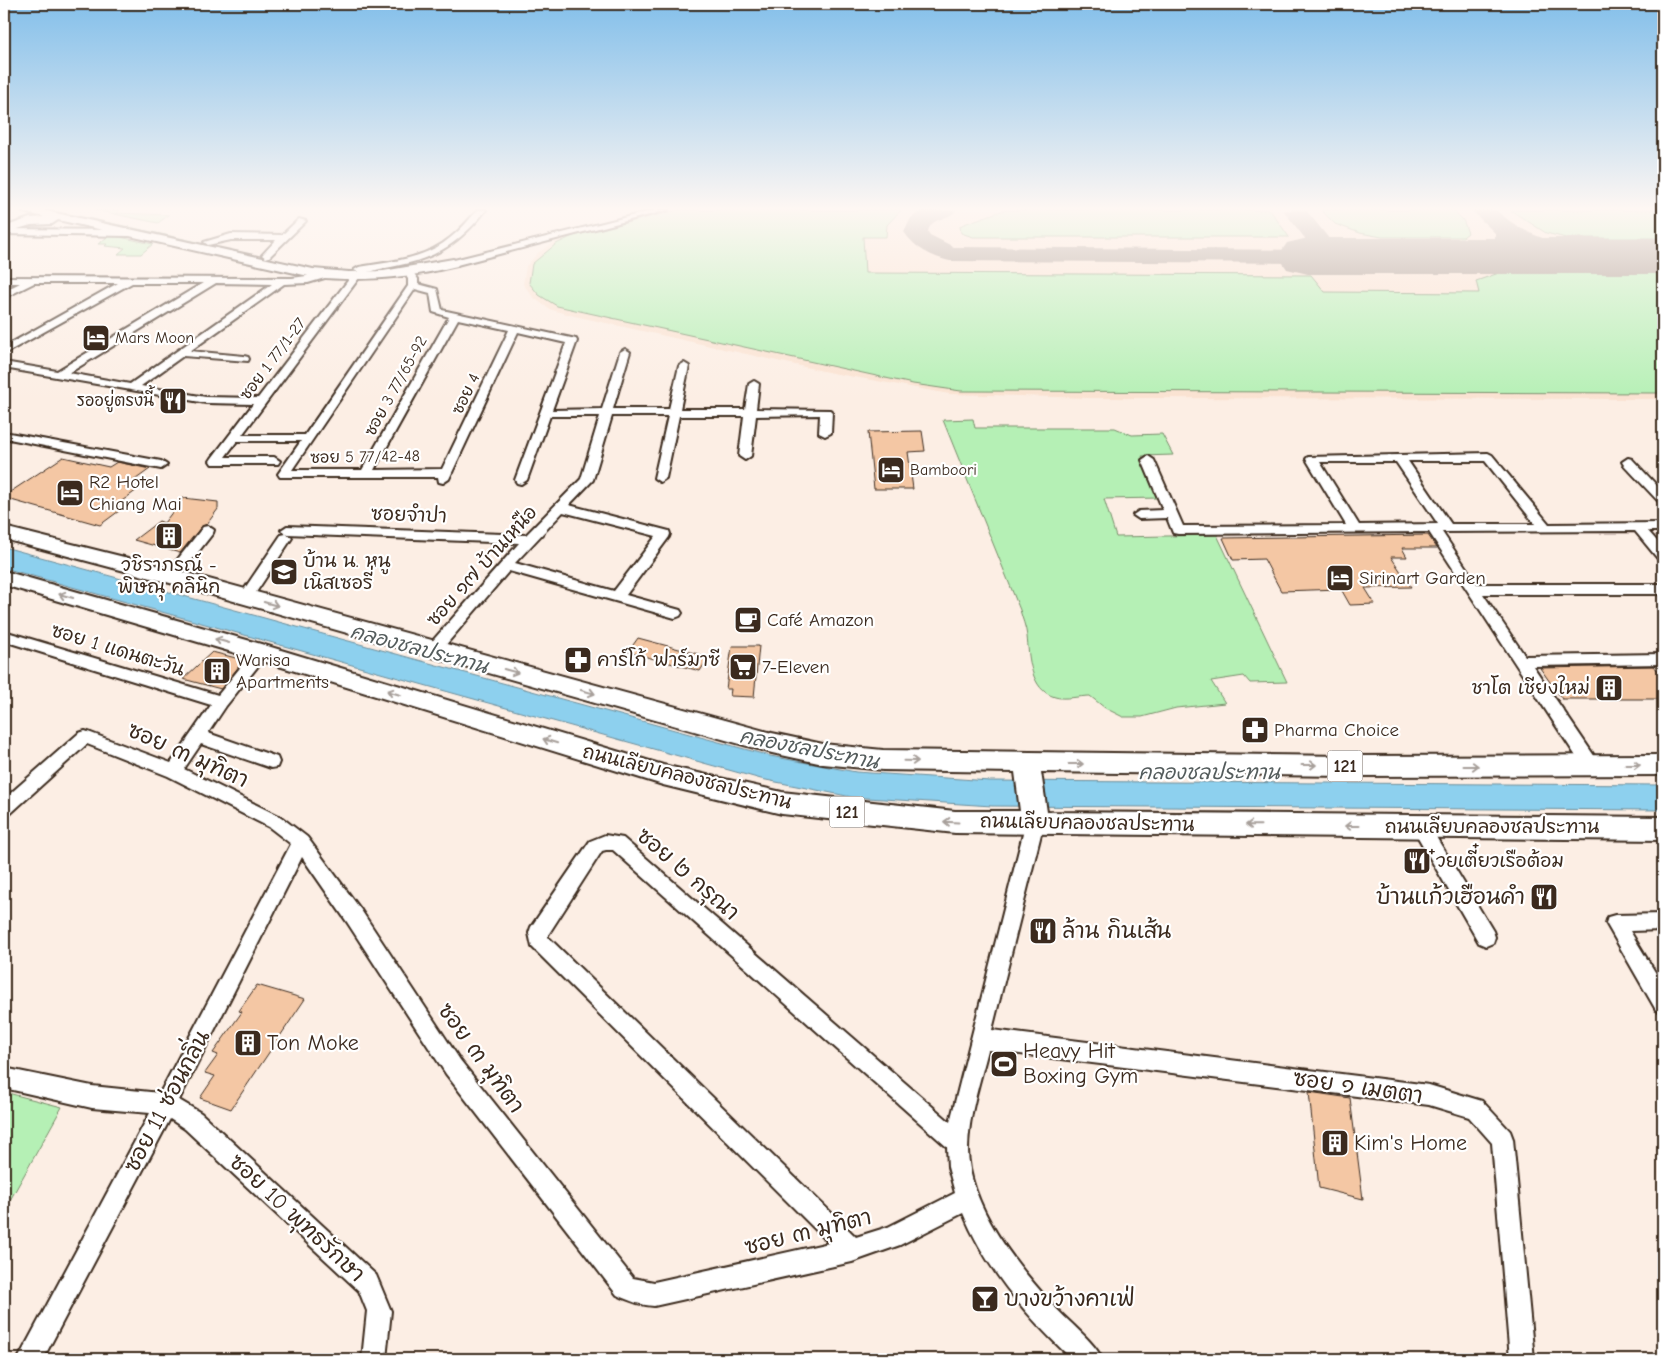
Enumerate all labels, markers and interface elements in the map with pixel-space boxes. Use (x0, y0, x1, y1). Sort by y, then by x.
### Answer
street label: ซอย 1 77/1-27 (236, 314, 310, 403)
hotel icon: Mars Moon (81, 323, 111, 353)
place label: Mars Moon (115, 329, 194, 347)
street label: ซอย 3 77/65-92 (361, 333, 431, 439)
street label: ซอย 4 (449, 371, 483, 417)
place label: รออยู่ตรงนี้ (77, 385, 156, 413)
restaurant icon: รออยู่ตรงนี้ (158, 386, 188, 416)
street label: ซอย 5 77/42-48 (310, 447, 420, 467)
hotel icon: Bamboori (876, 455, 906, 485)
place label: Bamboori (910, 461, 977, 479)
place label: R2 Hotel Chiang Mai (89, 471, 182, 515)
hotel icon: R2 Hotel Chiang Mai (55, 478, 85, 508)
street label: ซอย ๑๗ บ้านเหนือ (421, 501, 542, 631)
street label: ซอยจำปา (371, 502, 447, 527)
building icon: วชิราภรณ์ - พิษณุ คลินิก (154, 521, 184, 551)
place label: บ้าน น. หนู เนิสเซอรี่ (303, 549, 391, 594)
place label: วชิราภรณ์ - พิษณุ คลินิก (118, 552, 220, 601)
school or university icon: บ้าน น. หนู เนิสเซอรี่ (269, 557, 299, 587)
hotel icon: Sirinart Garden (1325, 563, 1355, 593)
place label: Sirinart Garden (1359, 567, 1486, 589)
one-way arrow (58, 590, 74, 600)
one-way arrow (262, 599, 278, 609)
cafe icon: Café Amazon (733, 605, 763, 635)
place label: Café Amazon (767, 609, 874, 631)
street label: ซอย 1 แดนตะวัน (48, 619, 188, 681)
water label: คลองชลประทาน (348, 620, 492, 679)
one-way arrow (215, 635, 231, 645)
pharmacy icon: คาร์โก้ ฟาร์มาซี (563, 645, 593, 675)
place label: คาร์โก้ ฟาร์มาซี (597, 647, 720, 671)
place label: Warisa Apartments (236, 649, 329, 693)
supermarket icon: 7-Eleven (728, 652, 758, 682)
building icon: Warisa Apartments (202, 656, 232, 686)
place label: 7-Eleven (762, 656, 830, 678)
one-way arrow (503, 667, 519, 676)
building icon: ชาโต เชียงใหม่ (1594, 673, 1624, 703)
place label: ชาโต เชียงใหม่ (1472, 675, 1590, 699)
one-way arrow (579, 687, 595, 697)
one-way arrow (387, 688, 403, 698)
pharmacy icon: Pharma Choice (1240, 715, 1270, 745)
street label: ซอย ๓ มุทิตา (122, 716, 253, 796)
place label: Pharma Choice (1274, 719, 1399, 741)
water label: คลองชลประทาน (738, 724, 882, 774)
one-way arrow (542, 735, 558, 745)
street label: ถนนเลียบคลองชลประทาน (580, 739, 794, 814)
road number: 121 (1328, 750, 1362, 781)
one-way arrow (902, 756, 918, 766)
one-way arrow (1068, 759, 1084, 768)
one-way arrow (1625, 760, 1641, 770)
water label: คลองชลประทาน (1139, 761, 1281, 784)
one-way arrow (1300, 761, 1316, 770)
one-way arrow (1462, 761, 1479, 771)
road number: 121 (830, 796, 864, 828)
street label: ถนนเลียบคลองชลประทาน (980, 809, 1195, 836)
street label: ถนนเลียบคลองชลประทาน (1385, 815, 1600, 838)
one-way arrow (943, 817, 959, 826)
one-way arrow (1245, 821, 1261, 830)
street label: ซอย ๒ กรุณา (629, 822, 745, 928)
one-way arrow (1344, 822, 1360, 831)
place label: ๋วยเตี๋ยวเรือต้อม (1428, 843, 1564, 872)
restaurant icon: ๋วยเตี๋ยวเรือต้อม (1402, 846, 1432, 876)
place label: บ้านแก้วเฮือนคำ (1376, 882, 1525, 910)
restaurant icon: บ้านแก้วเฮือนคำ (1529, 882, 1559, 912)
restaurant icon: ล้าน กินเส้น (1028, 916, 1058, 946)
place label: ล้าน กินเส้น (1062, 916, 1172, 944)
street label: ซอย ๓ มุทิตา (430, 997, 530, 1120)
street label: ซอย 11 ซ่อนกลิ่น (112, 1022, 216, 1176)
building icon: Ton Moke (233, 1028, 263, 1058)
place label: Ton Moke (267, 1030, 359, 1056)
place label: Heavy Hit Boxing Gym (1023, 1038, 1138, 1089)
sports icon: Heavy Hit Boxing Gym (989, 1049, 1019, 1079)
street label: ซอย ๑ เมตตา (1291, 1065, 1425, 1109)
building icon: Kim's Home (1320, 1128, 1350, 1158)
place label: Kim's Home (1354, 1130, 1467, 1156)
street label: ซอย 10 พุทธรักษา (222, 1149, 370, 1290)
street label: ซอย ๓ มุทิตา (742, 1203, 875, 1263)
bar icon: บางขว้างคาเฟ่ (970, 1284, 1000, 1314)
place label: บางขว้างคาเฟ่ (1004, 1284, 1135, 1312)

